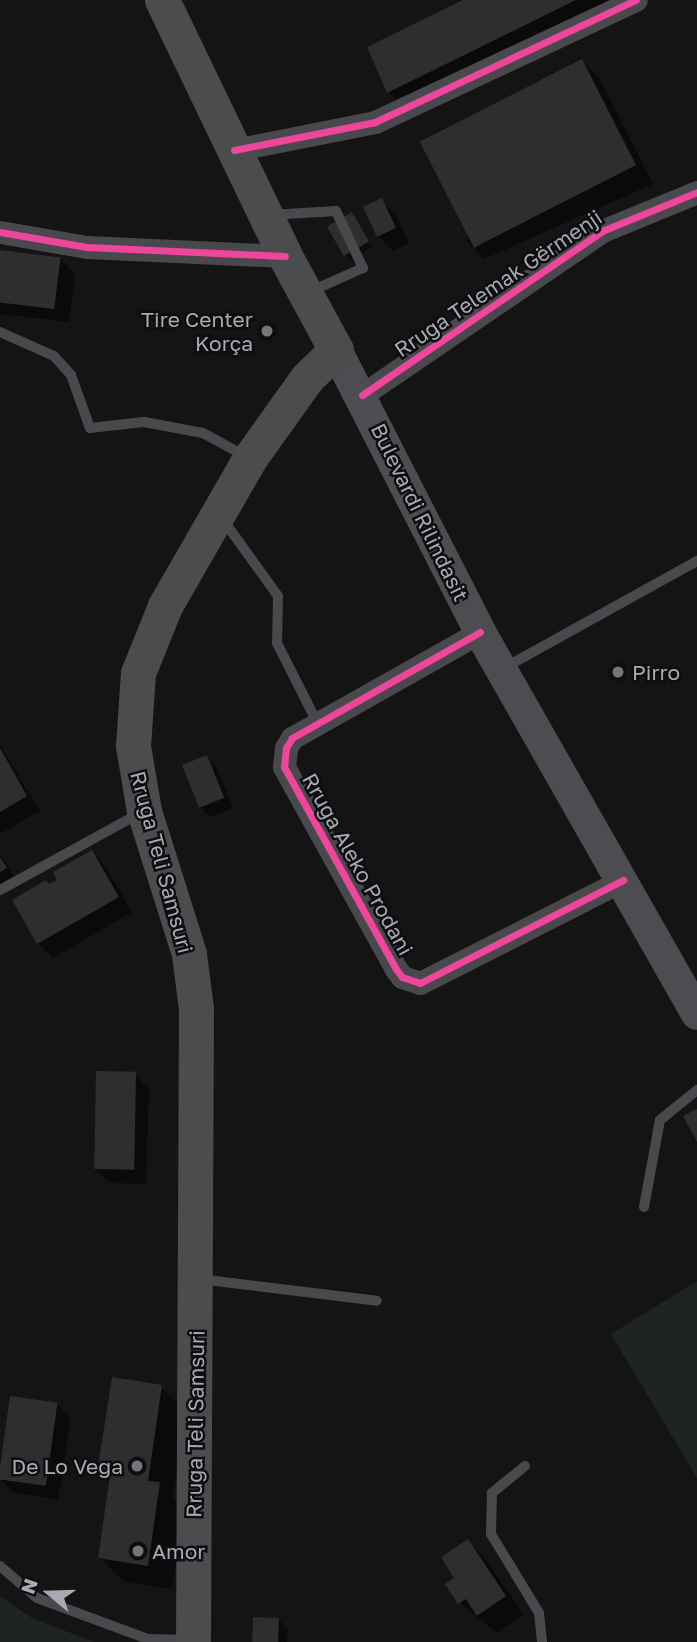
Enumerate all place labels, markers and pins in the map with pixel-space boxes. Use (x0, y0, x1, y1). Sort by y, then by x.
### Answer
place label: Tire Center Korça (141, 306, 253, 356)
marker: Tire Center Korça (259, 323, 275, 339)
place label: Pirro (632, 659, 680, 685)
marker: Pirro (610, 664, 626, 680)
place label: De Lo Vega (11, 1453, 123, 1479)
marker: De Lo Vega (129, 1458, 145, 1474)
place label: Amor (152, 1538, 205, 1564)
marker: Amor (130, 1543, 146, 1559)

